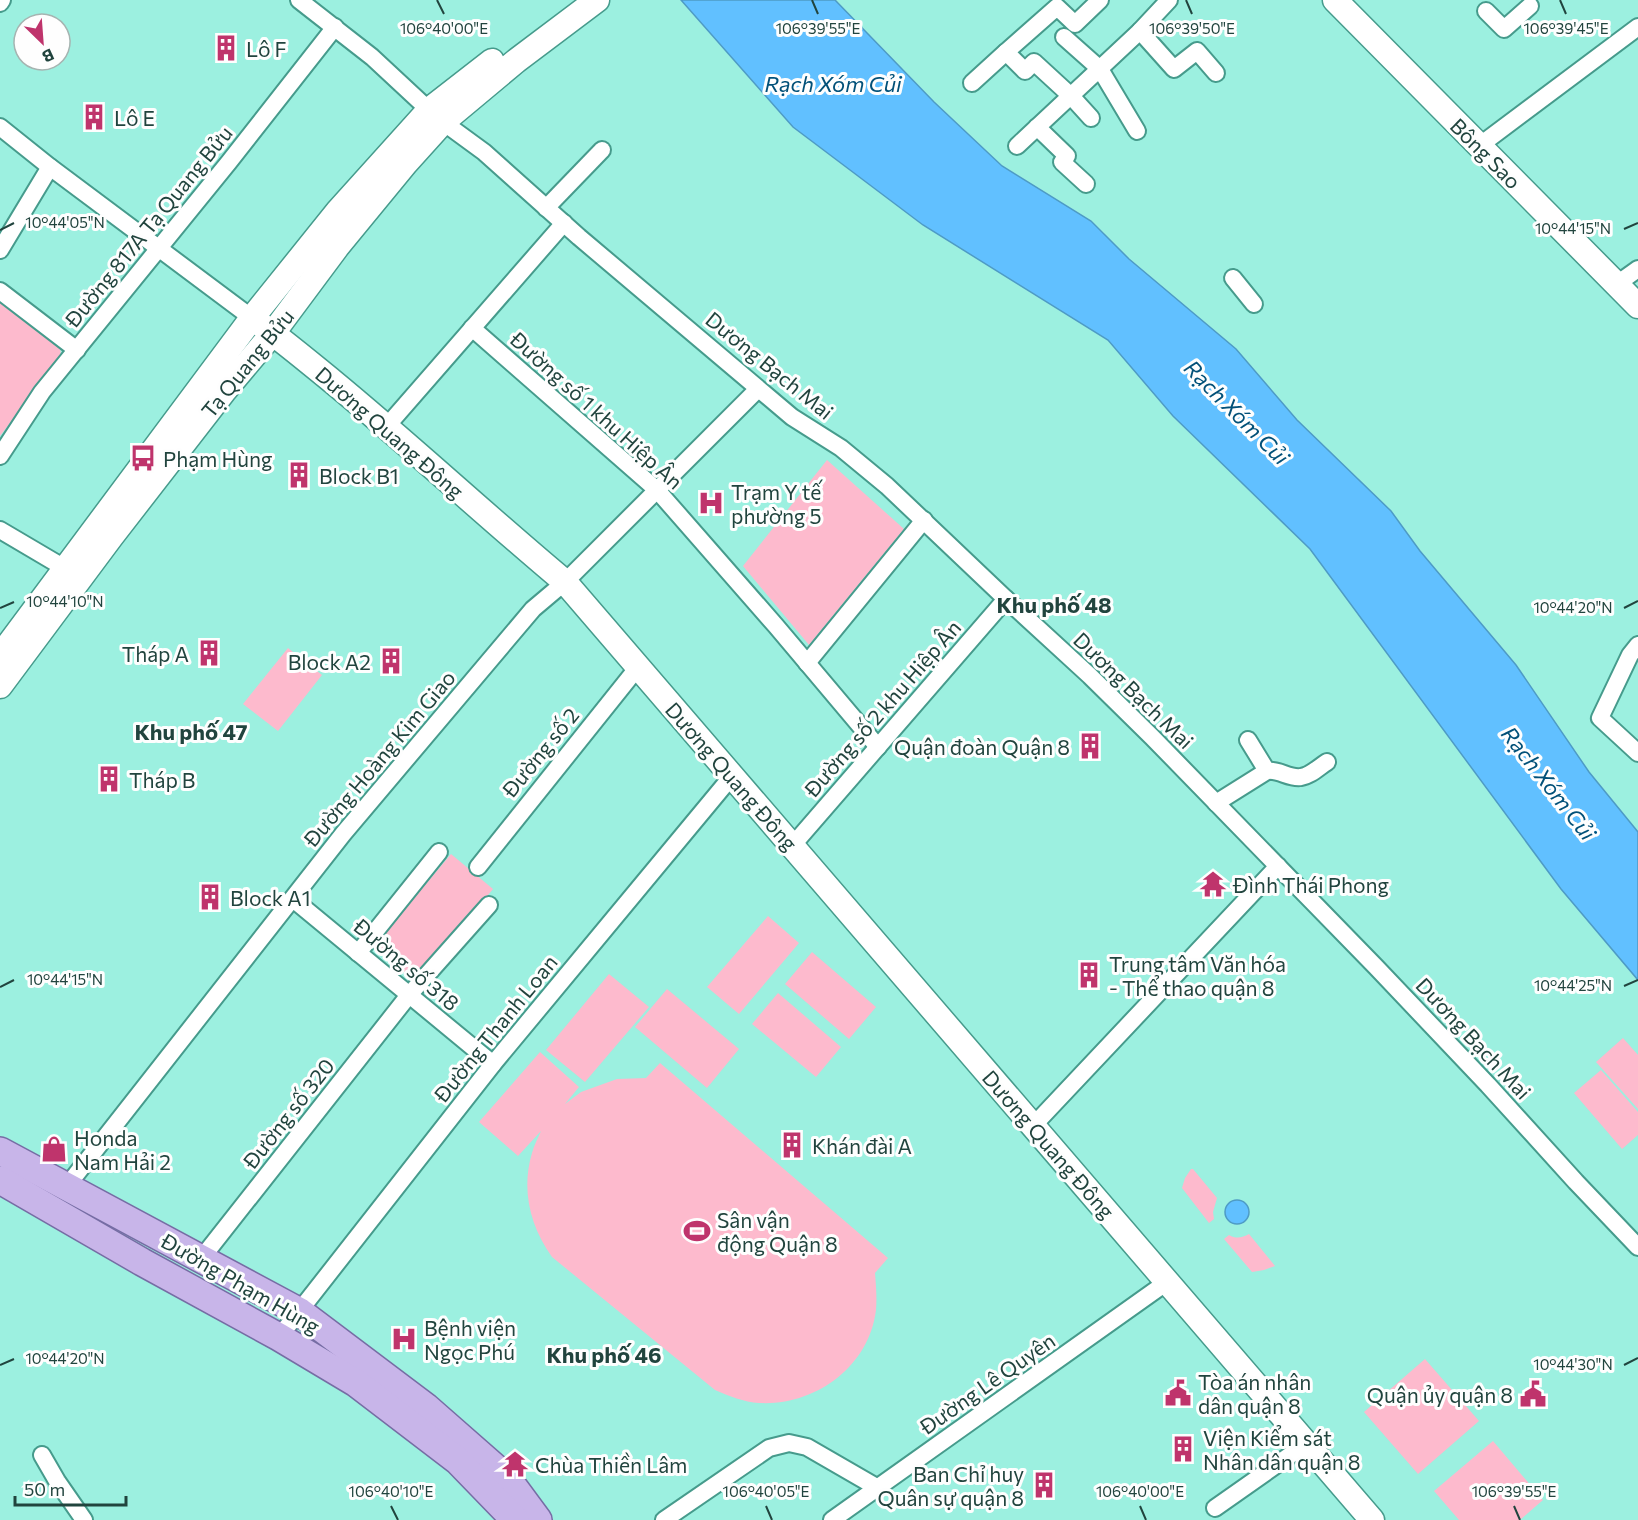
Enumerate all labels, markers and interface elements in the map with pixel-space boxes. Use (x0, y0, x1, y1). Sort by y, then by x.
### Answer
north arrow (12, 12, 72, 72)
text: 106°40'00"E (400, 19, 488, 37)
text: 106°39'55"E (776, 19, 860, 37)
text: 106°39'50"E (1149, 19, 1235, 37)
text: 106°39'45"E (1523, 19, 1609, 37)
building icon: Lô F (211, 33, 241, 63)
place label: Lô F (246, 36, 287, 61)
text: B (39, 45, 57, 67)
water label: Rạch Xóm Củi (764, 70, 903, 97)
building icon: Lô E (79, 102, 109, 132)
place label: Lô E (114, 105, 155, 130)
street label: Bông Sao (1446, 113, 1526, 193)
street label: Đường 817A Tạ Quang Bửu (58, 120, 237, 332)
text: 10°44'05"N (25, 213, 105, 231)
text: 10°44'15"N (1535, 219, 1611, 237)
street label: Tạ Quang Bửu (196, 304, 298, 422)
street label: Dương Bạch Mai (701, 306, 839, 424)
street label: Đường số 1 khu Hiệp Ân (505, 325, 688, 494)
water label: Rạch Xóm Củi (1179, 354, 1296, 471)
street label: Dương Quang Đông (311, 361, 469, 503)
bus stop icon: Phạm Hùng (128, 443, 158, 473)
place label: Phạm Hùng (163, 446, 272, 471)
building icon: Block B1 (284, 460, 314, 490)
place label: Block B1 (319, 463, 399, 488)
place label: Trạm Y tế phường 5 (731, 479, 823, 528)
hospital icon: Trạm Y tế phường 5 (696, 488, 726, 518)
district label: Khu phố 48 (996, 591, 1112, 618)
text: 10°44'10"N (26, 592, 104, 610)
text: 10°44'20"N (1533, 598, 1613, 616)
street label: Đường số 2 khu Hiệp Ân (798, 615, 965, 802)
street label: Dương Bạch Mai (1069, 627, 1199, 753)
building icon: Tháp A (194, 638, 224, 668)
place label: Tháp A (122, 641, 189, 666)
building icon: Block A2 (376, 646, 406, 676)
place label: Block A2 (288, 649, 371, 674)
street label: Đường Hoàng Kim Giao (297, 665, 460, 852)
street label: Dương Quang Đông (661, 697, 803, 855)
street label: Đường số 2 (496, 702, 583, 802)
district label: Khu phố 47 (134, 718, 248, 745)
water label: Rạch Xóm Củi (1496, 721, 1603, 846)
building icon: Quận đoàn Quận 8 (1075, 731, 1105, 761)
place label: Quận đoàn Quận 8 (894, 734, 1070, 759)
building icon: Tháp B (94, 764, 124, 794)
place label: Tháp B (129, 767, 195, 792)
temple icon: Đình Thái Phong (1198, 869, 1228, 899)
place label: Đình Thái Phong (1232, 872, 1389, 897)
building icon: Block A1 (195, 882, 225, 912)
place label: Block A1 (230, 885, 311, 910)
street label: Đường số 318 (349, 912, 465, 1015)
street label: Đường Thanh Loan (428, 950, 562, 1107)
place label: Trung tâm Văn hóa - Thể thao quận 8 (1109, 951, 1286, 1000)
building icon: Trung tâm Văn hóa - Thể thao quận 8 (1074, 960, 1104, 990)
text: 10°44'15"N (27, 970, 103, 988)
street label: Dương Bạch Mai (1411, 972, 1537, 1104)
text: 10°44'25"N (1534, 976, 1612, 994)
street label: Đường số 320 (237, 1053, 339, 1174)
street label: Dương Quang Đông (978, 1065, 1120, 1223)
place label: Honda Nam Hải 2 (74, 1125, 171, 1174)
building icon: Khán đài A (777, 1130, 807, 1160)
place label: Khán đài A (812, 1133, 912, 1158)
shop icon: Honda Nam Hải 2 (39, 1134, 69, 1164)
place label: Sân vận động Quận 8 (717, 1207, 838, 1256)
sports icon: Sân vận động Quận 8 (682, 1216, 712, 1246)
street label: Đường Phạm Hùng (156, 1227, 325, 1339)
place label: Bệnh viện Ngọc Phú (424, 1315, 516, 1364)
hospital icon: Bệnh viện Ngọc Phú (389, 1324, 419, 1354)
street label: Đường Lê Quyên (914, 1327, 1059, 1439)
district label: Khu phố 46 (546, 1341, 662, 1368)
text: 10°44'20"N (25, 1349, 105, 1367)
text: 10°44'30"N (1533, 1355, 1613, 1373)
place label: Tòa án nhân dân quận 8 (1198, 1369, 1311, 1418)
public building icon: Tòa án nhân dân quận 8 (1163, 1378, 1193, 1408)
public building icon: Quận ủy quận 8 (1518, 1379, 1548, 1409)
place label: Quận ủy quận 8 (1367, 1382, 1513, 1407)
place label: Viện Kiểm sát Nhân dân quận 8 (1203, 1425, 1361, 1474)
building icon: Viện Kiểm sát Nhân dân quận 8 (1168, 1434, 1198, 1464)
temple icon: Chùa Thiền Lâm (500, 1449, 530, 1479)
place label: Chùa Thiền Lâm (535, 1452, 687, 1477)
place label: Ban Chỉ huy Quân sự quận 8 (878, 1461, 1024, 1510)
scale bar (15, 1469, 126, 1507)
building icon: Ban Chỉ huy Quân sự quận 8 (1029, 1470, 1059, 1500)
text: 50 m (24, 1478, 65, 1500)
text: 106°40'10"E (349, 1482, 434, 1500)
text: 106°40'05"E (722, 1482, 810, 1500)
text: 106°40'00"E (1096, 1482, 1184, 1500)
text: 106°39'55"E (1472, 1482, 1556, 1500)

